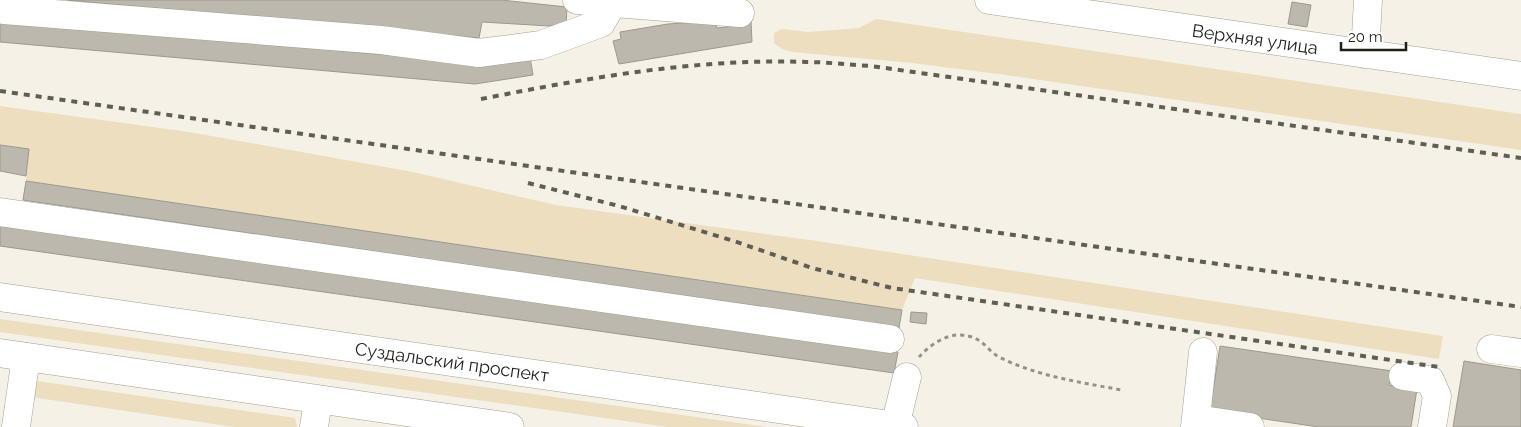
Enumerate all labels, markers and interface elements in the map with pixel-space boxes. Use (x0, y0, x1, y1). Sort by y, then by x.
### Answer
street label: Верхняя улица (1191, 20, 1319, 58)
scale bar (1341, 20, 1406, 52)
text: 20 m (1348, 28, 1383, 46)
street label: Суздальский проспект (354, 338, 551, 386)

